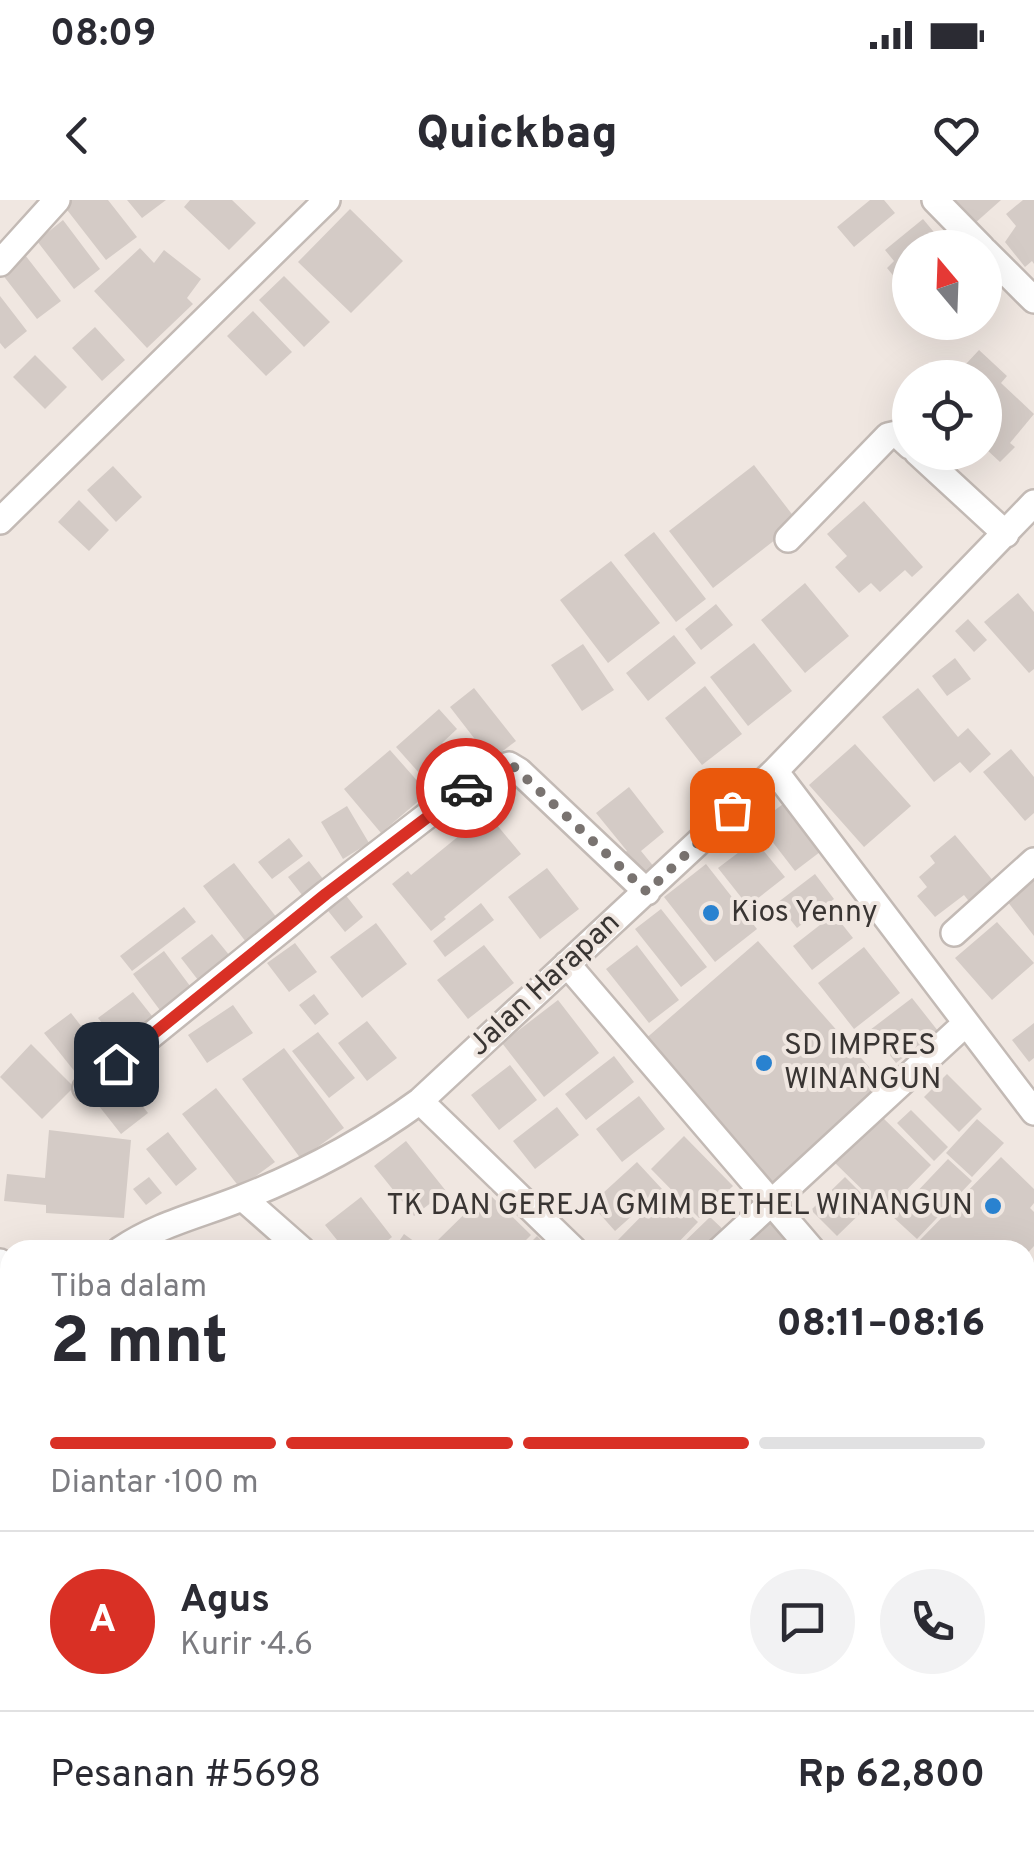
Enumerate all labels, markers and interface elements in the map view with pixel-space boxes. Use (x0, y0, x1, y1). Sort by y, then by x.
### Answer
text: 08:09 (50, 11, 156, 60)
text: Quickbag (416, 107, 618, 164)
icon: back (50, 108, 105, 163)
icon: heart (929, 108, 984, 163)
north arrow (892, 230, 1002, 340)
map controls (892, 230, 1002, 470)
button: locate (892, 360, 1002, 470)
courier (416, 738, 516, 838)
icon: car (439, 761, 494, 816)
pin (690, 768, 775, 853)
icon: bag (705, 783, 760, 838)
place label: Kios Yenny (731, 895, 878, 932)
marker: Kios Yenny (700, 902, 722, 924)
street label: Jalan Harapan (461, 905, 629, 1065)
pin (74, 1022, 159, 1107)
place label: SD IMPRES WINANGUN (784, 1028, 941, 1099)
icon: home (89, 1037, 144, 1092)
marker: SD IMPRES WINANGUN (753, 1052, 775, 1074)
place label: TK DAN GEREJA GMIM BETHEL WINANGUN (386, 1188, 973, 1225)
marker: TK DAN GEREJA GMIM BETHEL WINANGUN (982, 1195, 1004, 1217)
text: Tiba dalam (50, 1268, 207, 1308)
text: 08:11–08:16 (777, 1301, 985, 1350)
text: 2 mnt (50, 1304, 228, 1386)
text: Diantar · 100 m (50, 1464, 259, 1504)
button: chat (750, 1569, 855, 1674)
button: phone (880, 1569, 985, 1674)
text: Agus (180, 1577, 270, 1626)
text: A (89, 1597, 116, 1646)
text: Kurir · 4.6 (180, 1626, 313, 1666)
text: Pesanan #5698 (50, 1752, 321, 1801)
text: Rp 62,800 (798, 1752, 985, 1801)

